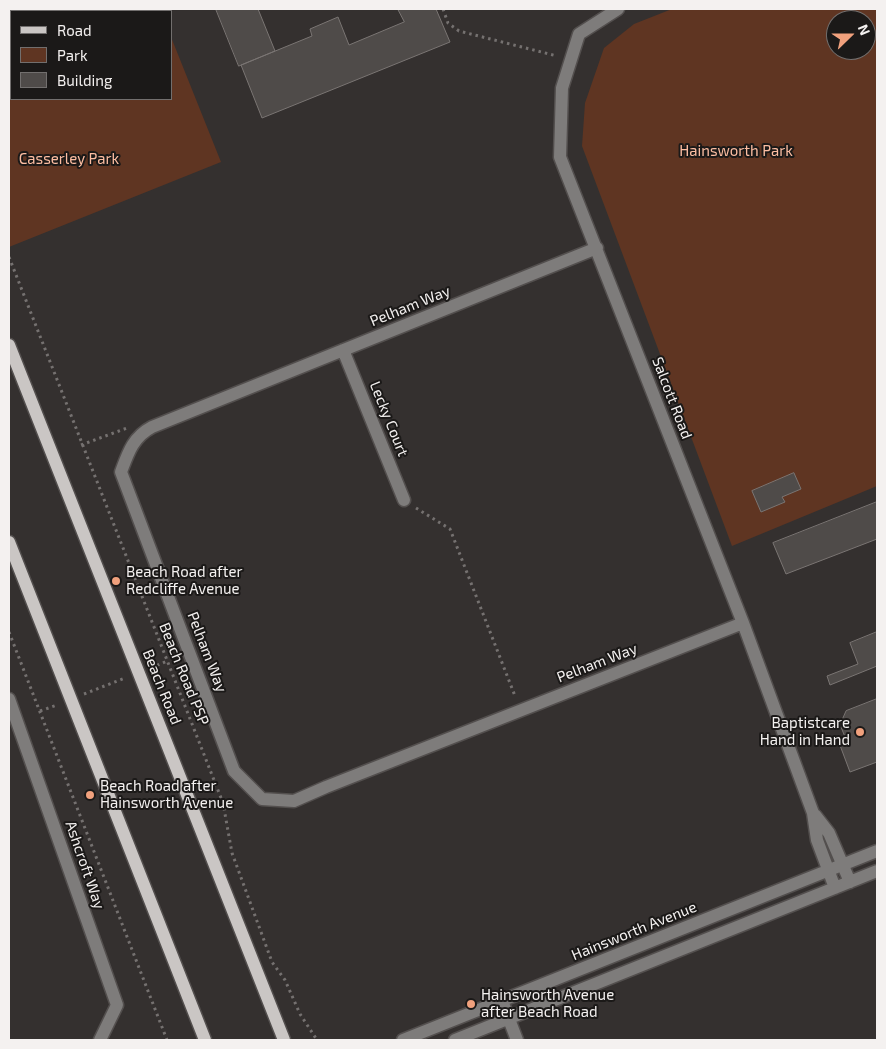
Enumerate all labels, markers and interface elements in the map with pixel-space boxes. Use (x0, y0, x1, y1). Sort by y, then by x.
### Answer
legend (10, 10, 172, 100)
north arrow (826, 10, 876, 60)
text: Road (57, 21, 92, 39)
text: N (855, 22, 874, 37)
text: Park (57, 46, 88, 64)
text: Building (57, 71, 112, 89)
park label: Hainsworth Park (679, 142, 793, 160)
park label: Casserley Park (19, 150, 119, 168)
street label: Pelham Way (367, 282, 453, 330)
street label: Salcott Road (648, 355, 696, 441)
street label: Lecky Court (366, 379, 412, 459)
place label: Beach Road after Redcliffe Avenue (126, 563, 243, 598)
marker: Beach Road after Redcliffe Avenue (110, 575, 122, 587)
street label: Pelham Way (183, 609, 231, 695)
street label: Beach Road PSP (155, 620, 213, 728)
street label: Pelham Way (554, 639, 640, 687)
street label: Beach Road (139, 647, 185, 727)
place label: Baptistcare Hand in Hand (760, 714, 850, 749)
marker: Baptistcare Hand in Hand (854, 726, 866, 738)
place label: Beach Road after Hainsworth Avenue (100, 777, 233, 812)
marker: Beach Road after Hainsworth Avenue (84, 789, 96, 801)
street label: Ashcroft Way (61, 818, 109, 912)
street label: Hainsworth Avenue (569, 898, 699, 964)
place label: Hainsworth Avenue after Beach Road (481, 986, 614, 1021)
marker: Hainsworth Avenue after Beach Road (465, 998, 477, 1010)

